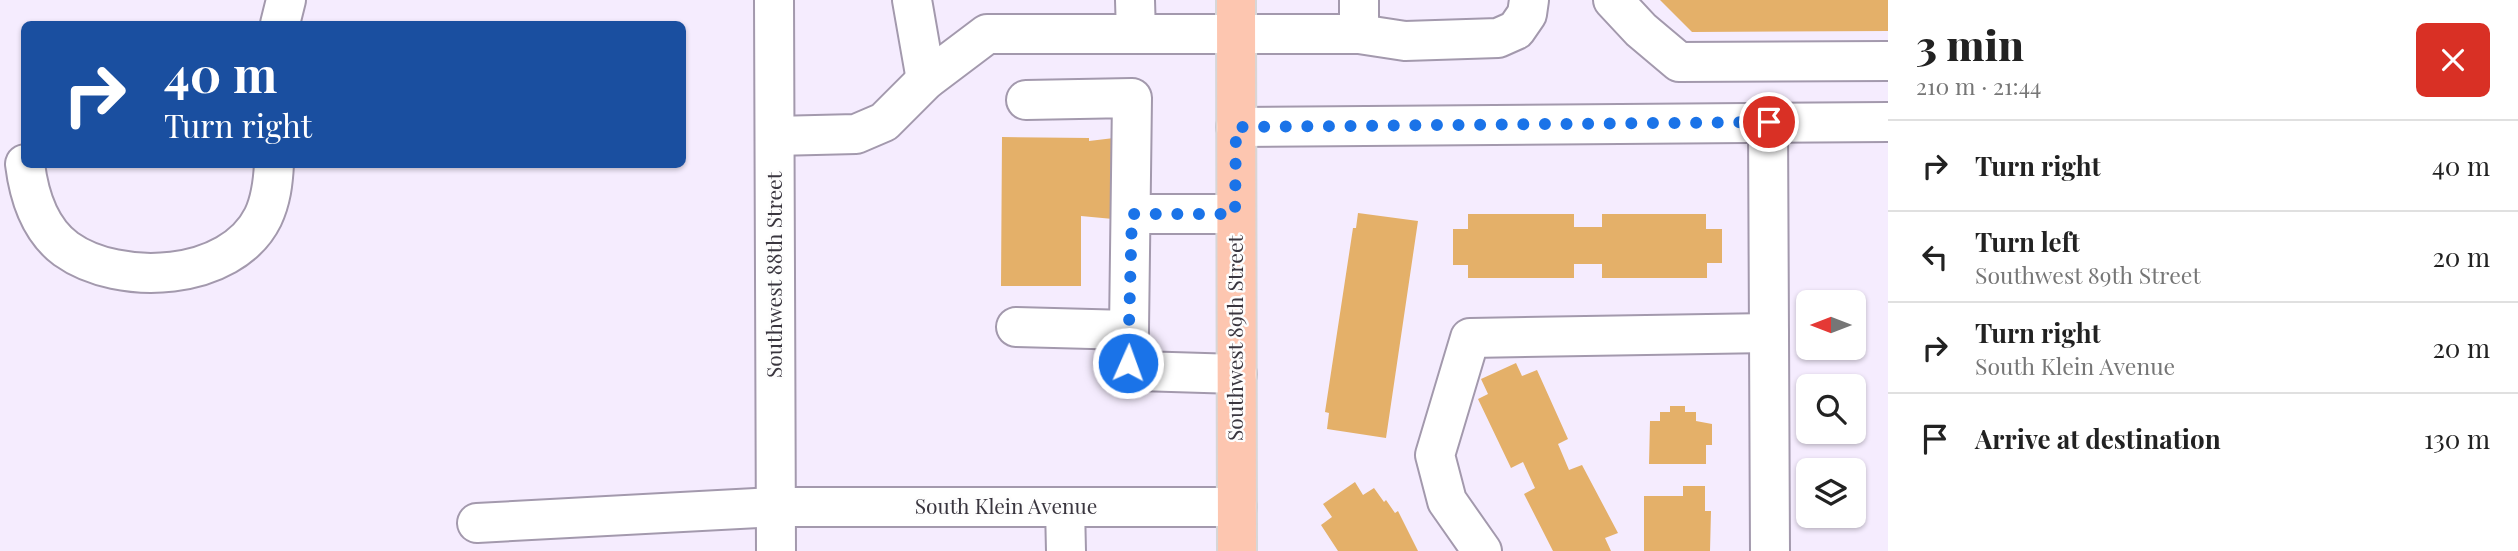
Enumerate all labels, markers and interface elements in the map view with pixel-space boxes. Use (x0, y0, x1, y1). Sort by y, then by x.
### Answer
text: 3 min (1916, 16, 2024, 72)
button: close (2416, 23, 2490, 97)
text: 40 m (164, 40, 277, 105)
icon: right (49, 49, 140, 140)
text: 210 m · 21:44 (1916, 70, 2041, 101)
pin (1739, 92, 1799, 152)
text: Turn right (164, 103, 312, 146)
icon: arrive (1750, 103, 1788, 141)
icon: right (1916, 147, 1954, 185)
text: Turn right (1975, 148, 2101, 183)
text: 40 m (2432, 148, 2490, 183)
street label: Southwest 88th Street (759, 171, 787, 378)
text: Turn left (1975, 224, 2080, 259)
street label: Southwest 89th Street (1220, 234, 1248, 441)
icon: left (1916, 238, 1954, 276)
text: 20 m (2432, 239, 2490, 274)
text: Southwest 89th Street (1975, 259, 2201, 290)
north arrow (1796, 290, 1866, 360)
map controls (1796, 290, 1866, 528)
text: Turn right (1975, 315, 2101, 350)
position arrow (1091, 326, 1165, 400)
icon: right (1916, 329, 1954, 367)
text: 20 m (2432, 330, 2490, 365)
text: South Klein Avenue (1975, 350, 2175, 381)
button: search (1796, 374, 1866, 444)
icon: arrive (1916, 420, 1954, 458)
text: Arrive at destination (1975, 421, 2221, 456)
text: 130 m (2424, 421, 2490, 456)
button: layers (1796, 458, 1866, 528)
street label: South Klein Avenue (915, 491, 1097, 519)

